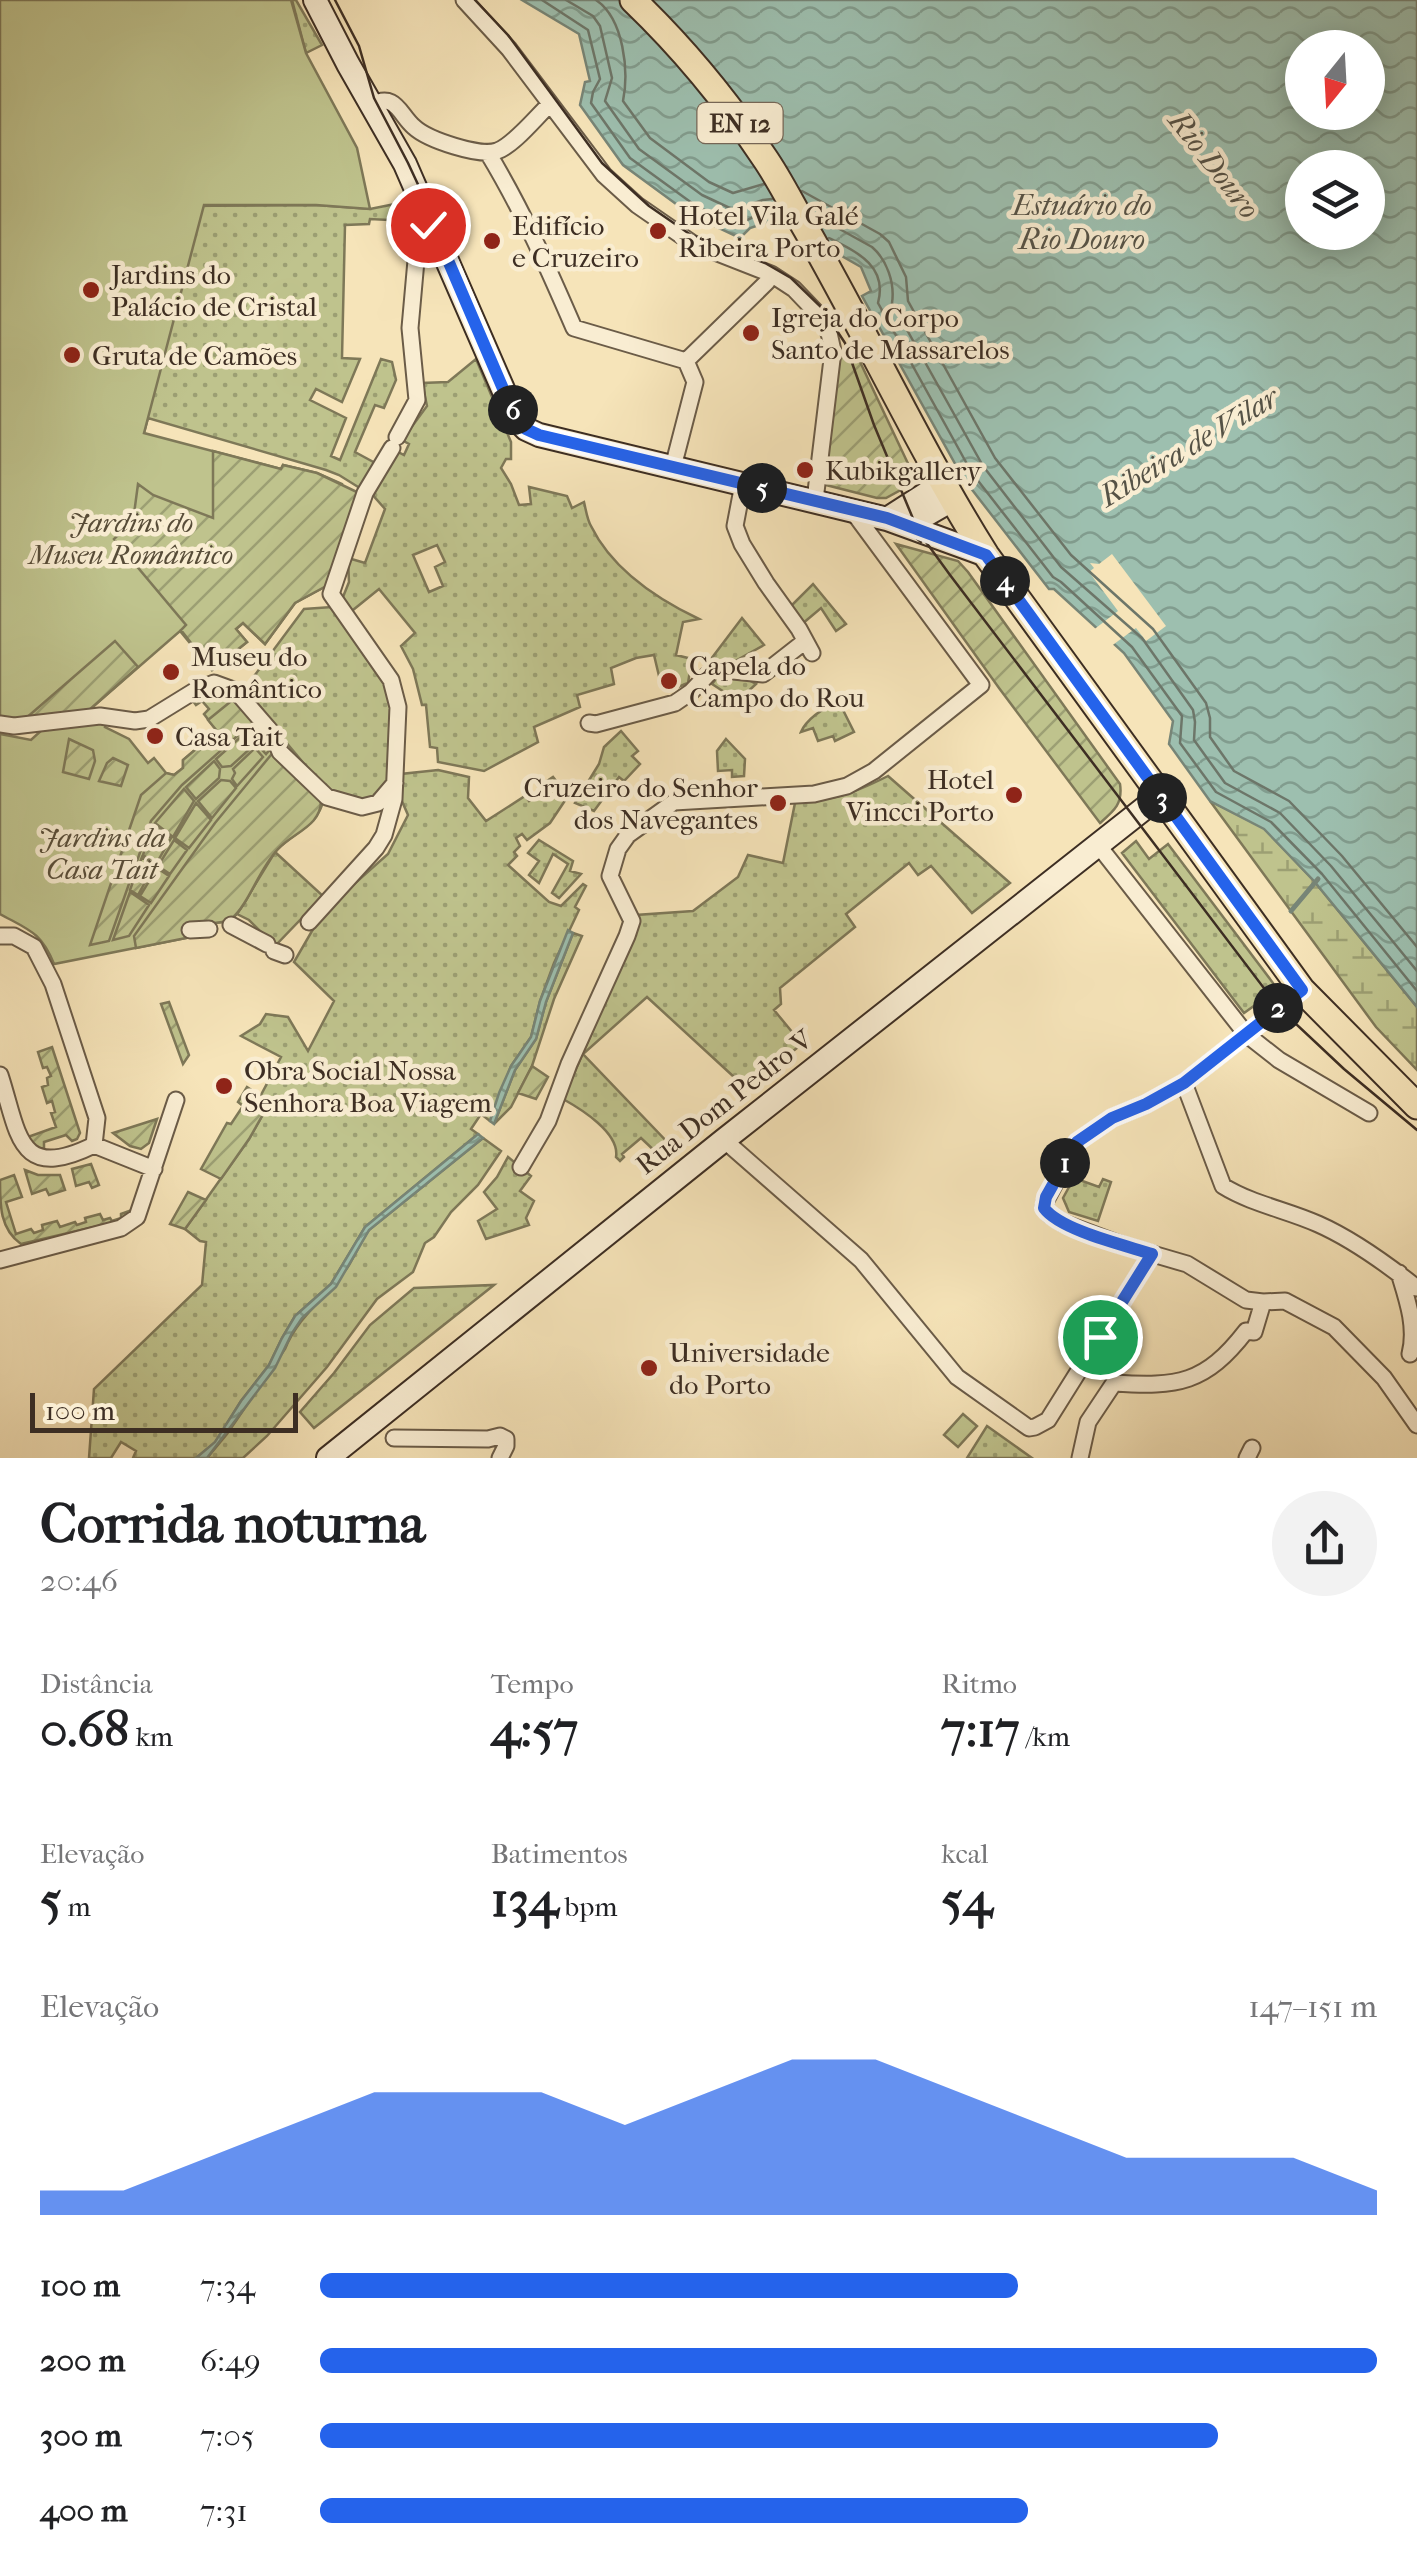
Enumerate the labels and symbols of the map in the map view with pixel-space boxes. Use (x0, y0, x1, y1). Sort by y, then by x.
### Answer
north arrow (1285, 30, 1385, 130)
road number: EN 12 (698, 103, 782, 143)
water label: Rio Douro (1160, 103, 1267, 226)
pin (386, 183, 471, 268)
water label: Estuário do Rio Douro (1010, 188, 1152, 257)
place label: Hotel Vila Galé Ribeira Porto (678, 199, 859, 264)
place label: Edifício e Cruzeiro (512, 209, 639, 274)
marker: Hotel Vila Galé Ribeira Porto (647, 220, 669, 242)
marker: Edifício e Cruzeiro (481, 230, 503, 252)
place label: Jardins do Palácio de Cristal (109, 258, 317, 323)
marker: Jardins do Palácio de Cristal (80, 279, 102, 301)
place label: Igreja do Corpo Santo de Massarelos (771, 301, 1010, 366)
marker: Igreja do Corpo Santo de Massarelos (740, 322, 762, 344)
place label: Gruta de Camões (92, 339, 297, 372)
marker: Gruta de Camões (61, 344, 83, 366)
water label: Ribeira de Vilar (1092, 379, 1287, 515)
pin: 6 (488, 385, 538, 435)
place label: Kubikgallery (825, 454, 982, 487)
marker: Kubikgallery (794, 459, 816, 481)
pin: 5 (737, 463, 787, 513)
park label: Jardins do Museu Romântico (27, 506, 233, 571)
pin: 4 (980, 556, 1030, 606)
place label: Museu do Romântico (191, 640, 322, 705)
place label: Capela do Campo do Rou (689, 649, 865, 714)
marker: Museu do Romântico (160, 661, 182, 683)
marker: Capela do Campo do Rou (658, 670, 680, 692)
place label: Casa Tait (175, 720, 284, 753)
marker: Casa Tait (144, 725, 166, 747)
place label: Hotel Vincci Porto (845, 763, 994, 828)
place label: Cruzeiro do Senhor dos Navegantes (523, 771, 758, 836)
pin: 3 (1137, 773, 1187, 823)
marker: Hotel Vincci Porto (1003, 784, 1025, 806)
marker: Cruzeiro do Senhor dos Navegantes (767, 792, 789, 814)
park label: Jardins da Casa Tait (38, 821, 166, 886)
pin: 2 (1253, 983, 1303, 1033)
street label: Rua Dom Pedro V (629, 1022, 819, 1181)
place label: Obra Social Nossa Senhora Boa Viagem (244, 1054, 493, 1119)
marker: Obra Social Nossa Senhora Boa Viagem (213, 1075, 235, 1097)
pin: 1 (1040, 1138, 1090, 1188)
pin (1058, 1295, 1143, 1380)
place label: Universidade do Porto (669, 1336, 830, 1401)
marker: Universidade do Porto (638, 1357, 660, 1379)
scale bar (30, 1388, 298, 1432)

